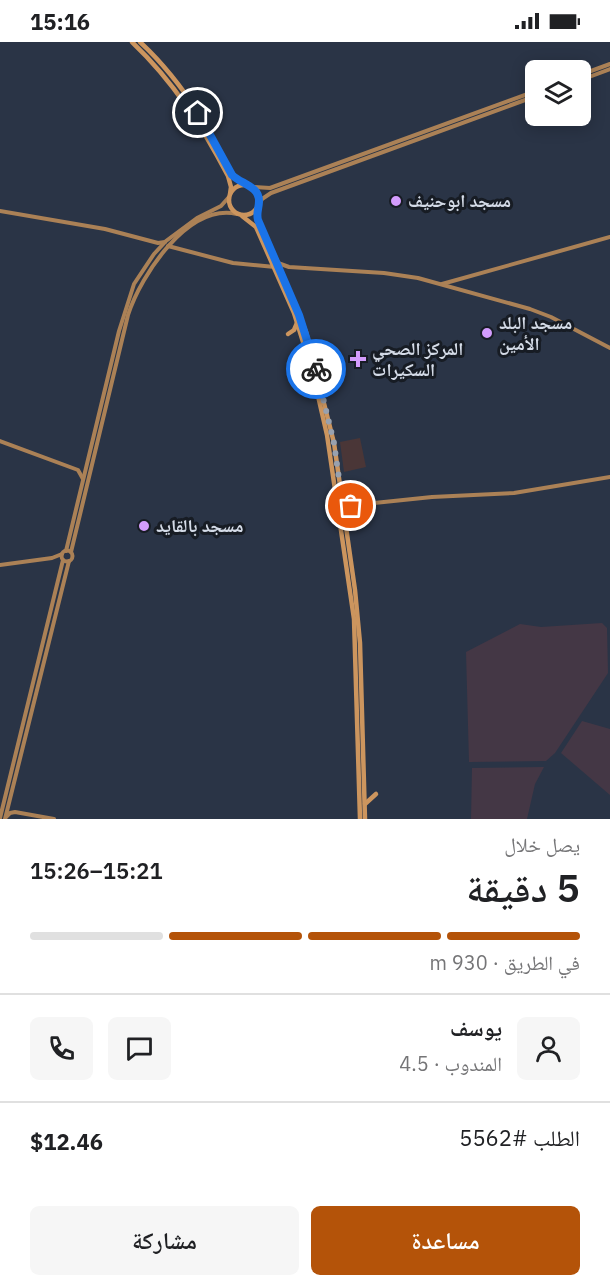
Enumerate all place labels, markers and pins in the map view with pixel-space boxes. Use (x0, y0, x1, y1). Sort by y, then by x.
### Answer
pin (172, 87, 223, 138)
place label: مسجد ابوحنيف (408, 189, 511, 212)
marker: مسجد ابوحنيف (389, 194, 403, 208)
place label: مسجد البلد الأمين (499, 311, 572, 355)
marker: مسجد البلد الأمين (480, 326, 494, 340)
place label: المركز الصحي السكيرات (372, 337, 463, 381)
marker: المركز الصحي السكيرات (349, 350, 367, 368)
pin (325, 480, 376, 531)
place label: مسجد بالقايد (156, 514, 243, 537)
marker: مسجد بالقايد (137, 519, 151, 533)

